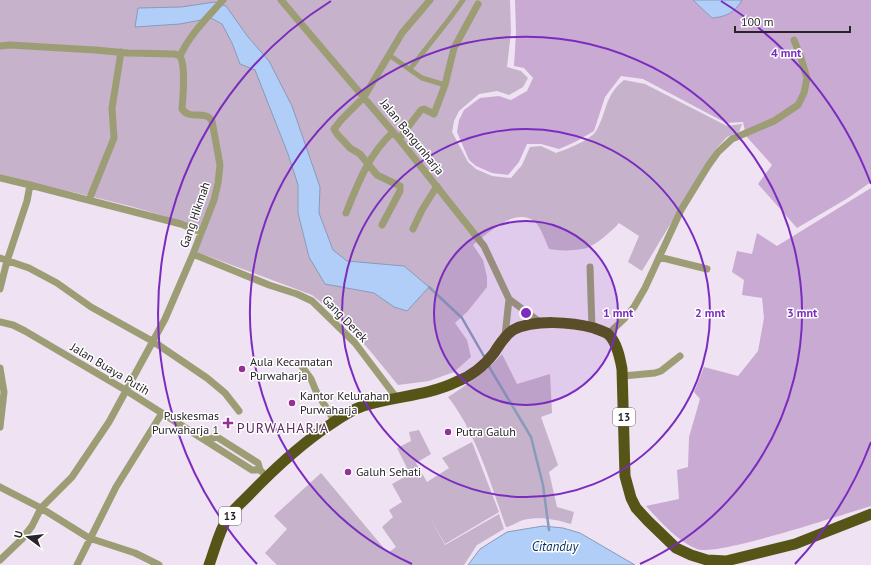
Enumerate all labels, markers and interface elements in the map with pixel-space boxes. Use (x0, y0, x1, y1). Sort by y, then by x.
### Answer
scale bar (735, 8, 850, 34)
text: 100 m (741, 14, 774, 29)
text: 4 mnt (771, 45, 802, 60)
street label: Jalan Bangunharja (377, 95, 448, 178)
street label: Gang Hikmah (176, 180, 213, 250)
street label: Gang Derek (319, 292, 372, 345)
text: 1 mnt (603, 305, 634, 320)
text: 2 mnt (695, 305, 726, 320)
text: 3 mnt (787, 305, 818, 320)
centre of rings (519, 306, 533, 320)
street label: Jalan Buaya Putih (67, 339, 152, 398)
place label: Aula Kecamatan Purwaharja (250, 354, 333, 383)
marker: Aula Kecamatan Purwaharja (237, 364, 247, 374)
place label: Kantor Kelurahan Purwaharja (300, 388, 389, 417)
marker: Kantor Kelurahan Purwaharja (287, 398, 297, 408)
place label: Puskesmas Purwaharja 1 (152, 408, 219, 437)
road number: 13 (613, 408, 635, 426)
marker: Puskesmas Purwaharja 1 (222, 417, 234, 429)
district label: PURWAHARJA (237, 419, 329, 437)
place label: Putra Galuh (456, 424, 516, 439)
marker: Putra Galuh (443, 427, 453, 437)
place label: Galuh Sehati (356, 464, 421, 479)
marker: Galuh Sehati (343, 467, 353, 477)
road number: 13 (219, 507, 241, 525)
north arrow (8, 517, 48, 557)
text: U (11, 529, 26, 540)
water label: Citanduy (532, 538, 579, 555)

